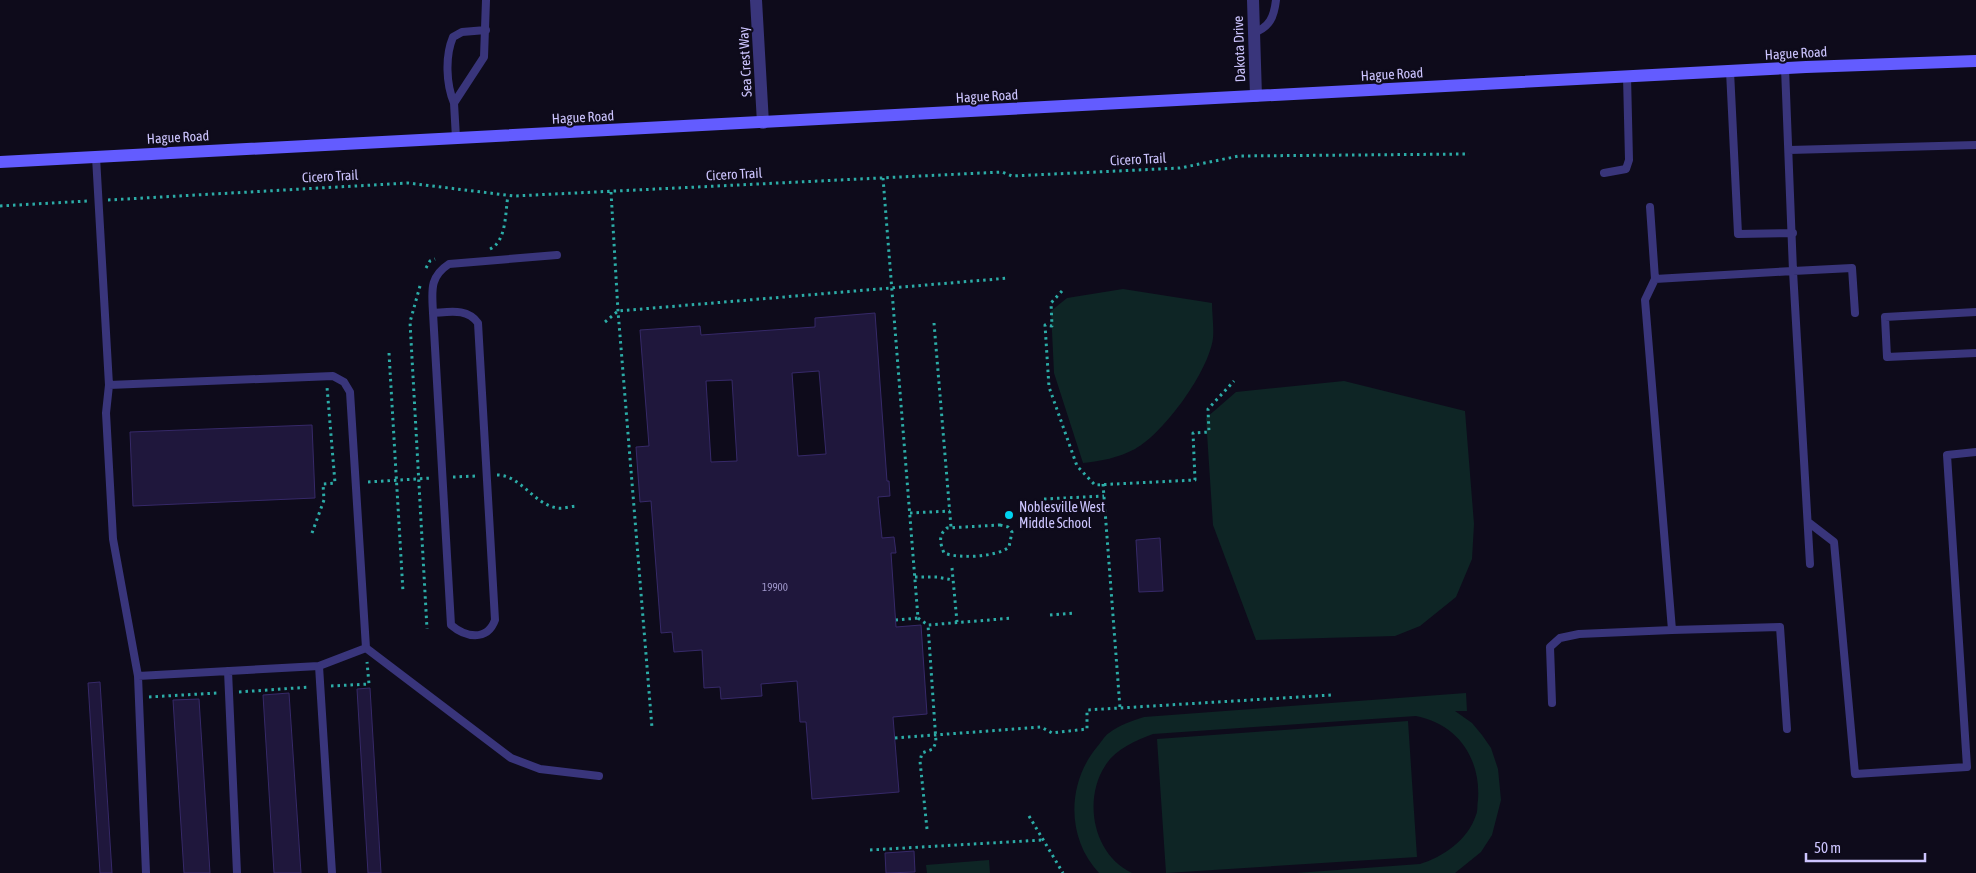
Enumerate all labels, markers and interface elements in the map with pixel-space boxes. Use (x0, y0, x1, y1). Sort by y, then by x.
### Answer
street label: Dakota Drive (1230, 16, 1248, 82)
street label: Sea Crest Way (735, 26, 755, 98)
street label: Hague Road (1764, 43, 1828, 63)
street label: Hague Road (1360, 64, 1424, 84)
street label: Hague Road (955, 86, 1019, 106)
street label: Hague Road (551, 107, 615, 127)
street label: Hague Road (146, 127, 210, 147)
street label: Cicero Trail (1109, 150, 1167, 168)
street label: Cicero Trail (705, 165, 763, 183)
street label: Cicero Trail (301, 167, 359, 185)
place label: Noblesville West Middle School (1019, 499, 1105, 531)
marker: Noblesville West Middle School (1003, 509, 1015, 521)
house number: 19900 (762, 581, 788, 593)
scale bar (1806, 830, 1925, 862)
text: 50 m (1814, 839, 1841, 856)

